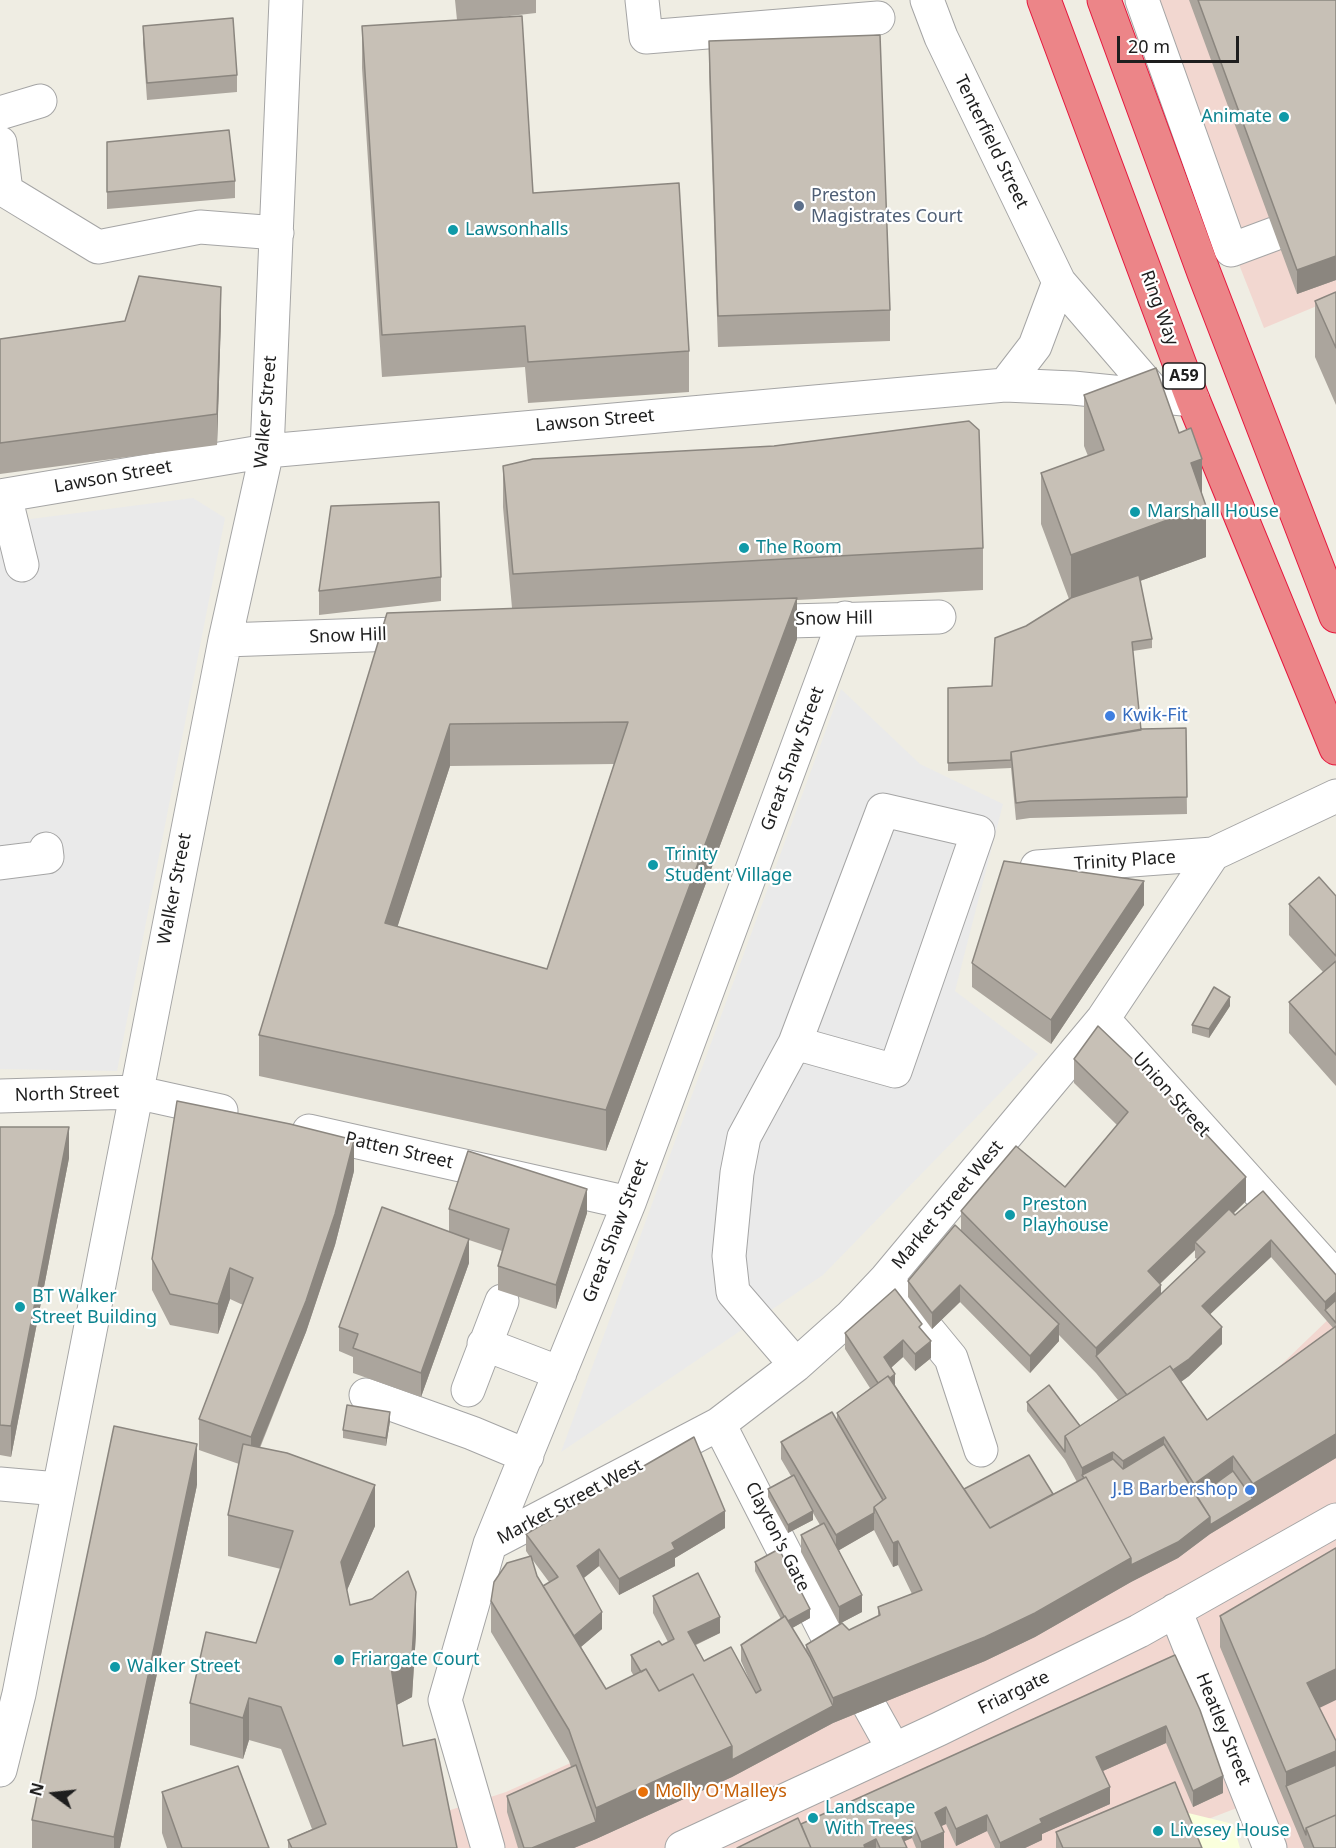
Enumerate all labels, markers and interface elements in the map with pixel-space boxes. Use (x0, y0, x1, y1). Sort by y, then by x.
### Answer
scale bar (1120, 24, 1242, 62)
text: 20 m (1128, 34, 1170, 58)
street label: Tenterfield Street (949, 72, 1033, 212)
place label: Animate (1201, 106, 1272, 128)
marker: Animate (1277, 110, 1291, 124)
place label: Preston Magistrates Court (811, 185, 963, 228)
marker: Preston Magistrates Court (792, 199, 806, 213)
place label: Lawsonhalls (465, 219, 568, 241)
marker: Lawsonhalls (446, 223, 460, 237)
street label: Ring Way (1135, 267, 1183, 349)
street label: Walker Street (250, 355, 282, 469)
road number: A59 (1163, 363, 1205, 389)
street label: Lawson Street (535, 405, 655, 437)
street label: Lawson Street (52, 456, 174, 498)
place label: Marshall House (1147, 501, 1279, 523)
marker: Marshall House (1128, 505, 1142, 519)
place label: The Room (756, 537, 842, 559)
marker: The Room (737, 541, 751, 555)
street label: Snow Hill (795, 608, 873, 630)
street label: Snow Hill (309, 624, 387, 648)
street label: Great Shaw Street (757, 684, 829, 834)
place label: Kwik-Fit (1122, 705, 1188, 727)
marker: Kwik-Fit (1103, 709, 1117, 723)
street label: Walker Street (154, 831, 196, 947)
place label: Trinity Student Village (665, 844, 792, 886)
street label: Trinity Place (1074, 847, 1176, 875)
marker: Trinity Student Village (646, 858, 660, 872)
street label: Union Street (1128, 1048, 1214, 1142)
street label: North Street (14, 1081, 120, 1107)
street label: Patten Street (343, 1128, 455, 1174)
street label: Market Street West (888, 1136, 1008, 1274)
street label: Great Shaw Street (579, 1156, 653, 1306)
place label: Preston Playhouse (1022, 1194, 1109, 1236)
marker: Preston Playhouse (1003, 1208, 1017, 1222)
place label: BT Walker Street Building (32, 1286, 157, 1328)
marker: BT Walker Street Building (13, 1300, 27, 1314)
street label: Market Street West (494, 1455, 646, 1549)
street label: Clayton's Gate (740, 1479, 814, 1595)
place label: J.B Barbershop (1112, 1479, 1238, 1501)
marker: J.B Barbershop (1243, 1483, 1257, 1497)
place label: Friargate Court (351, 1649, 480, 1671)
marker: Friargate Court (332, 1653, 346, 1667)
place label: Walker Street (127, 1656, 240, 1678)
marker: Walker Street (108, 1660, 122, 1674)
street label: Friargate (975, 1667, 1053, 1719)
street label: Heatley Street (1191, 1670, 1255, 1788)
north arrow (24, 1764, 84, 1824)
text: N (24, 1780, 49, 1798)
place label: Molly O'Malleys (655, 1781, 787, 1803)
marker: Molly O'Malleys (636, 1785, 650, 1799)
place label: Landscape With Trees (825, 1797, 915, 1840)
marker: Landscape With Trees (806, 1811, 820, 1825)
place label: Livesey House (1170, 1820, 1290, 1842)
marker: Livesey House (1151, 1824, 1165, 1838)

